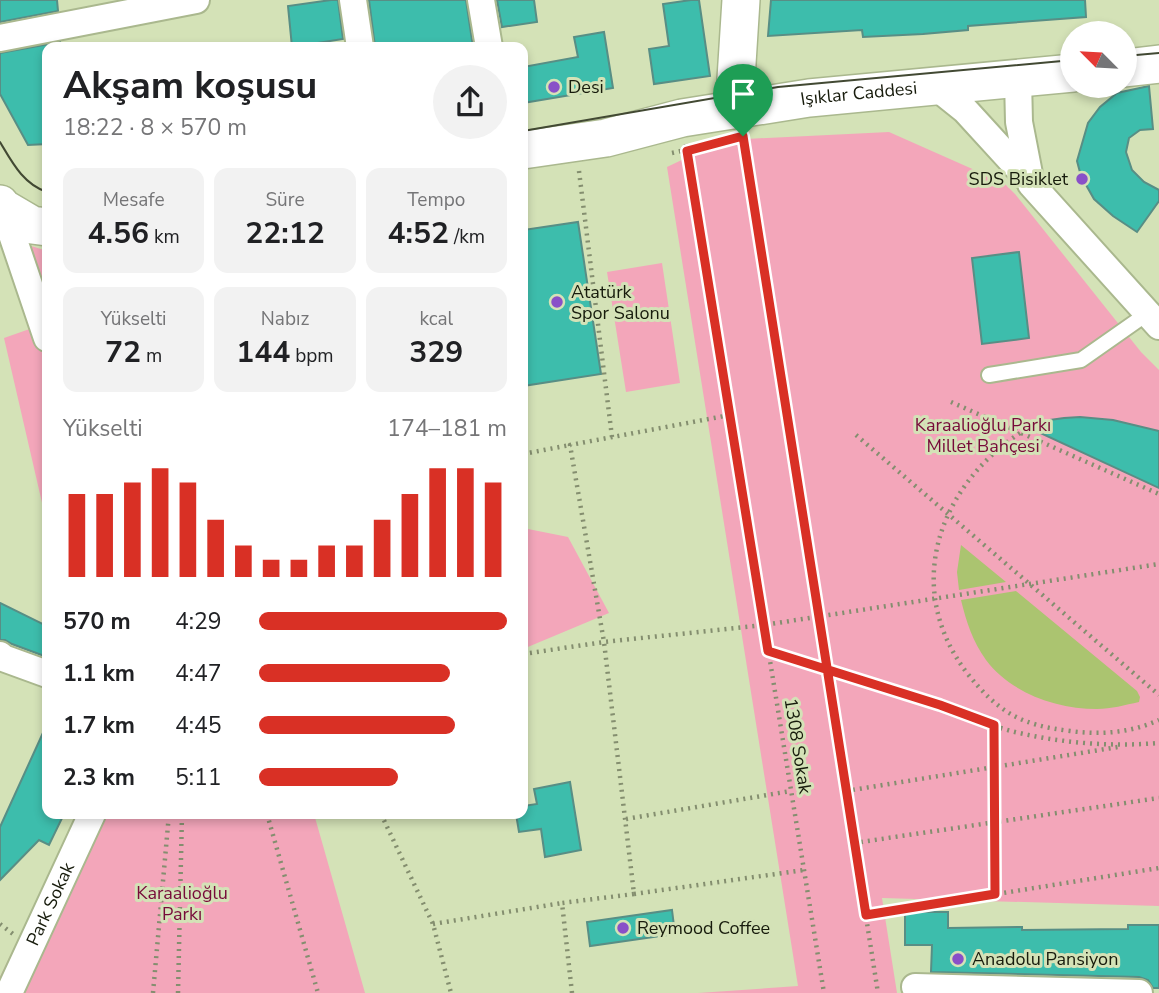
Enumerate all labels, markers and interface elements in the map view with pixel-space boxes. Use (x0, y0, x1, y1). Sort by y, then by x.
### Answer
north arrow (1060, 21, 1138, 98)
map controls (1060, 21, 1137, 98)
text: Akşam koşusu (63, 60, 317, 111)
pin (713, 64, 773, 136)
button: share (433, 65, 507, 139)
place label: Desi (568, 75, 604, 99)
icon: arrive (724, 75, 762, 113)
street label: Işıklar Caddesi (799, 76, 918, 111)
marker: Desi (546, 79, 562, 95)
text: 18:22 · 8 × 570 m (63, 112, 247, 143)
place label: SDS Bisiklet (969, 167, 1069, 191)
marker: SDS Bisiklet (1074, 171, 1090, 187)
text: Mesafe (103, 187, 165, 213)
text: Süre (265, 187, 305, 213)
text: Tempo (407, 187, 465, 213)
text: 4.56 (88, 213, 149, 254)
text: 22:12 (245, 213, 325, 254)
text: 4:52 (388, 213, 449, 254)
text: km (149, 224, 180, 250)
text: /km (449, 224, 485, 250)
place label: Atatürk Spor Salonu (571, 280, 670, 325)
marker: Atatürk Spor Salonu (549, 294, 565, 310)
text: Yükselti (101, 306, 167, 332)
text: Nabız (261, 306, 309, 332)
text: kcal (419, 306, 453, 332)
text: 72 (105, 332, 141, 373)
text: 144 (236, 332, 290, 373)
text: 329 (409, 332, 463, 373)
text: m (141, 343, 162, 369)
text: bpm (290, 343, 334, 369)
text: Yükselti (63, 413, 143, 444)
text: 174–181 m (387, 413, 507, 444)
park label: Karaalioğlu Parkı Millet Bahçesi (915, 413, 1051, 458)
text: 570 m (63, 606, 131, 637)
text: 4:29 (175, 606, 222, 637)
text: 1.1 km (63, 658, 135, 689)
text: 4:47 (175, 658, 222, 689)
street label: 1308 Sokak (779, 697, 818, 796)
text: 1.7 km (63, 710, 135, 741)
text: 4:45 (175, 710, 222, 741)
text: 2.3 km (63, 762, 135, 793)
text: 5:11 (175, 762, 222, 793)
street label: Park Sokak (21, 858, 80, 950)
park label: Karaalioğlu Parkı (136, 881, 228, 926)
place label: Reymood Coffee (637, 916, 770, 940)
marker: Reymood Coffee (615, 920, 631, 936)
place label: Anadolu Pansiyon (972, 947, 1118, 971)
marker: Anadolu Pansiyon (950, 951, 966, 967)

